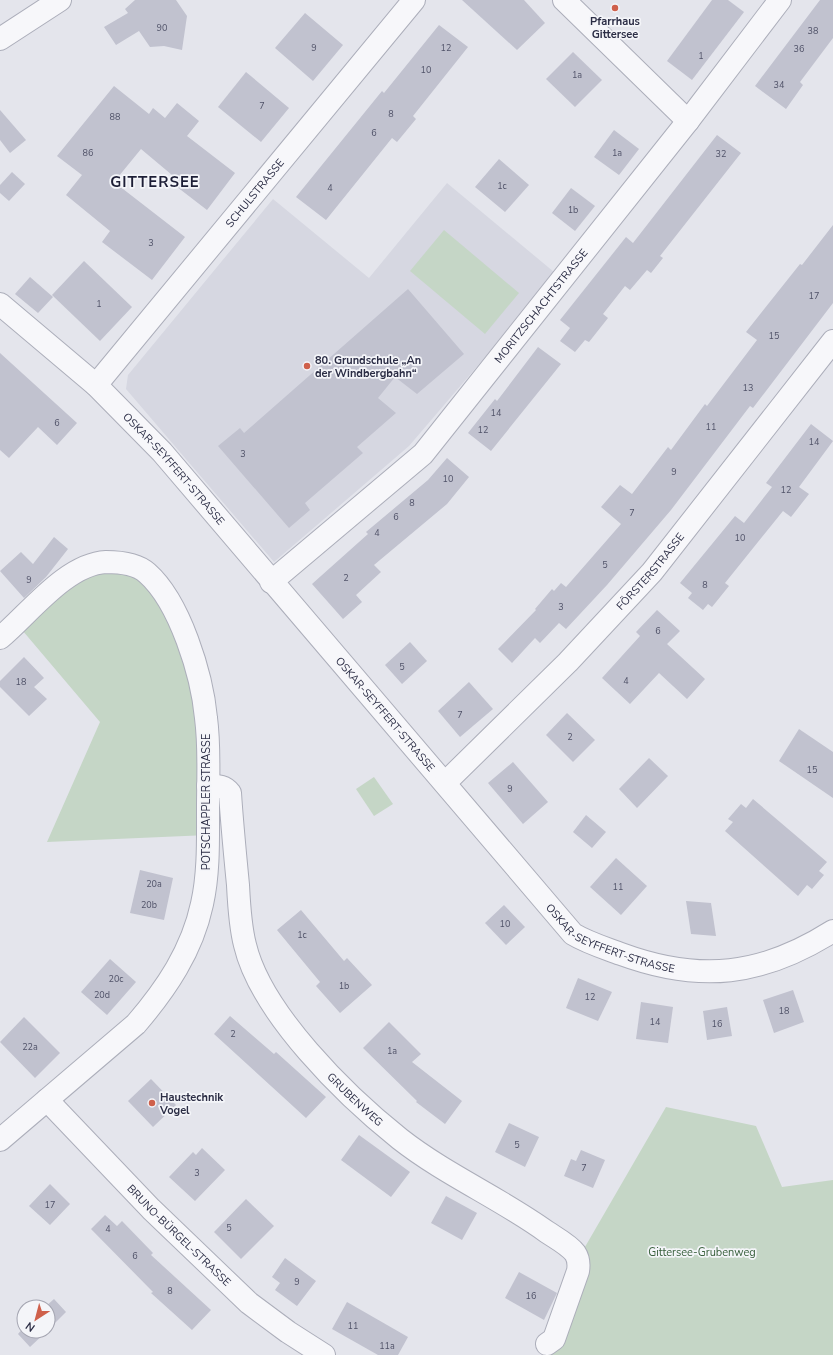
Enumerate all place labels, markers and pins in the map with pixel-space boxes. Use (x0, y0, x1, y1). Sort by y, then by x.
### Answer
marker: Pfarrhaus Gittersee (610, 3, 620, 13)
place label: Pfarrhaus Gittersee (590, 14, 640, 42)
place label: 80. Grundschule „An der Windbergbahn“ (315, 353, 421, 381)
marker: 80. Grundschule „An der Windbergbahn“ (302, 361, 312, 371)
place label: Haustechnik Vogel (159, 1090, 224, 1118)
marker: Haustechnik Vogel (147, 1098, 157, 1108)

